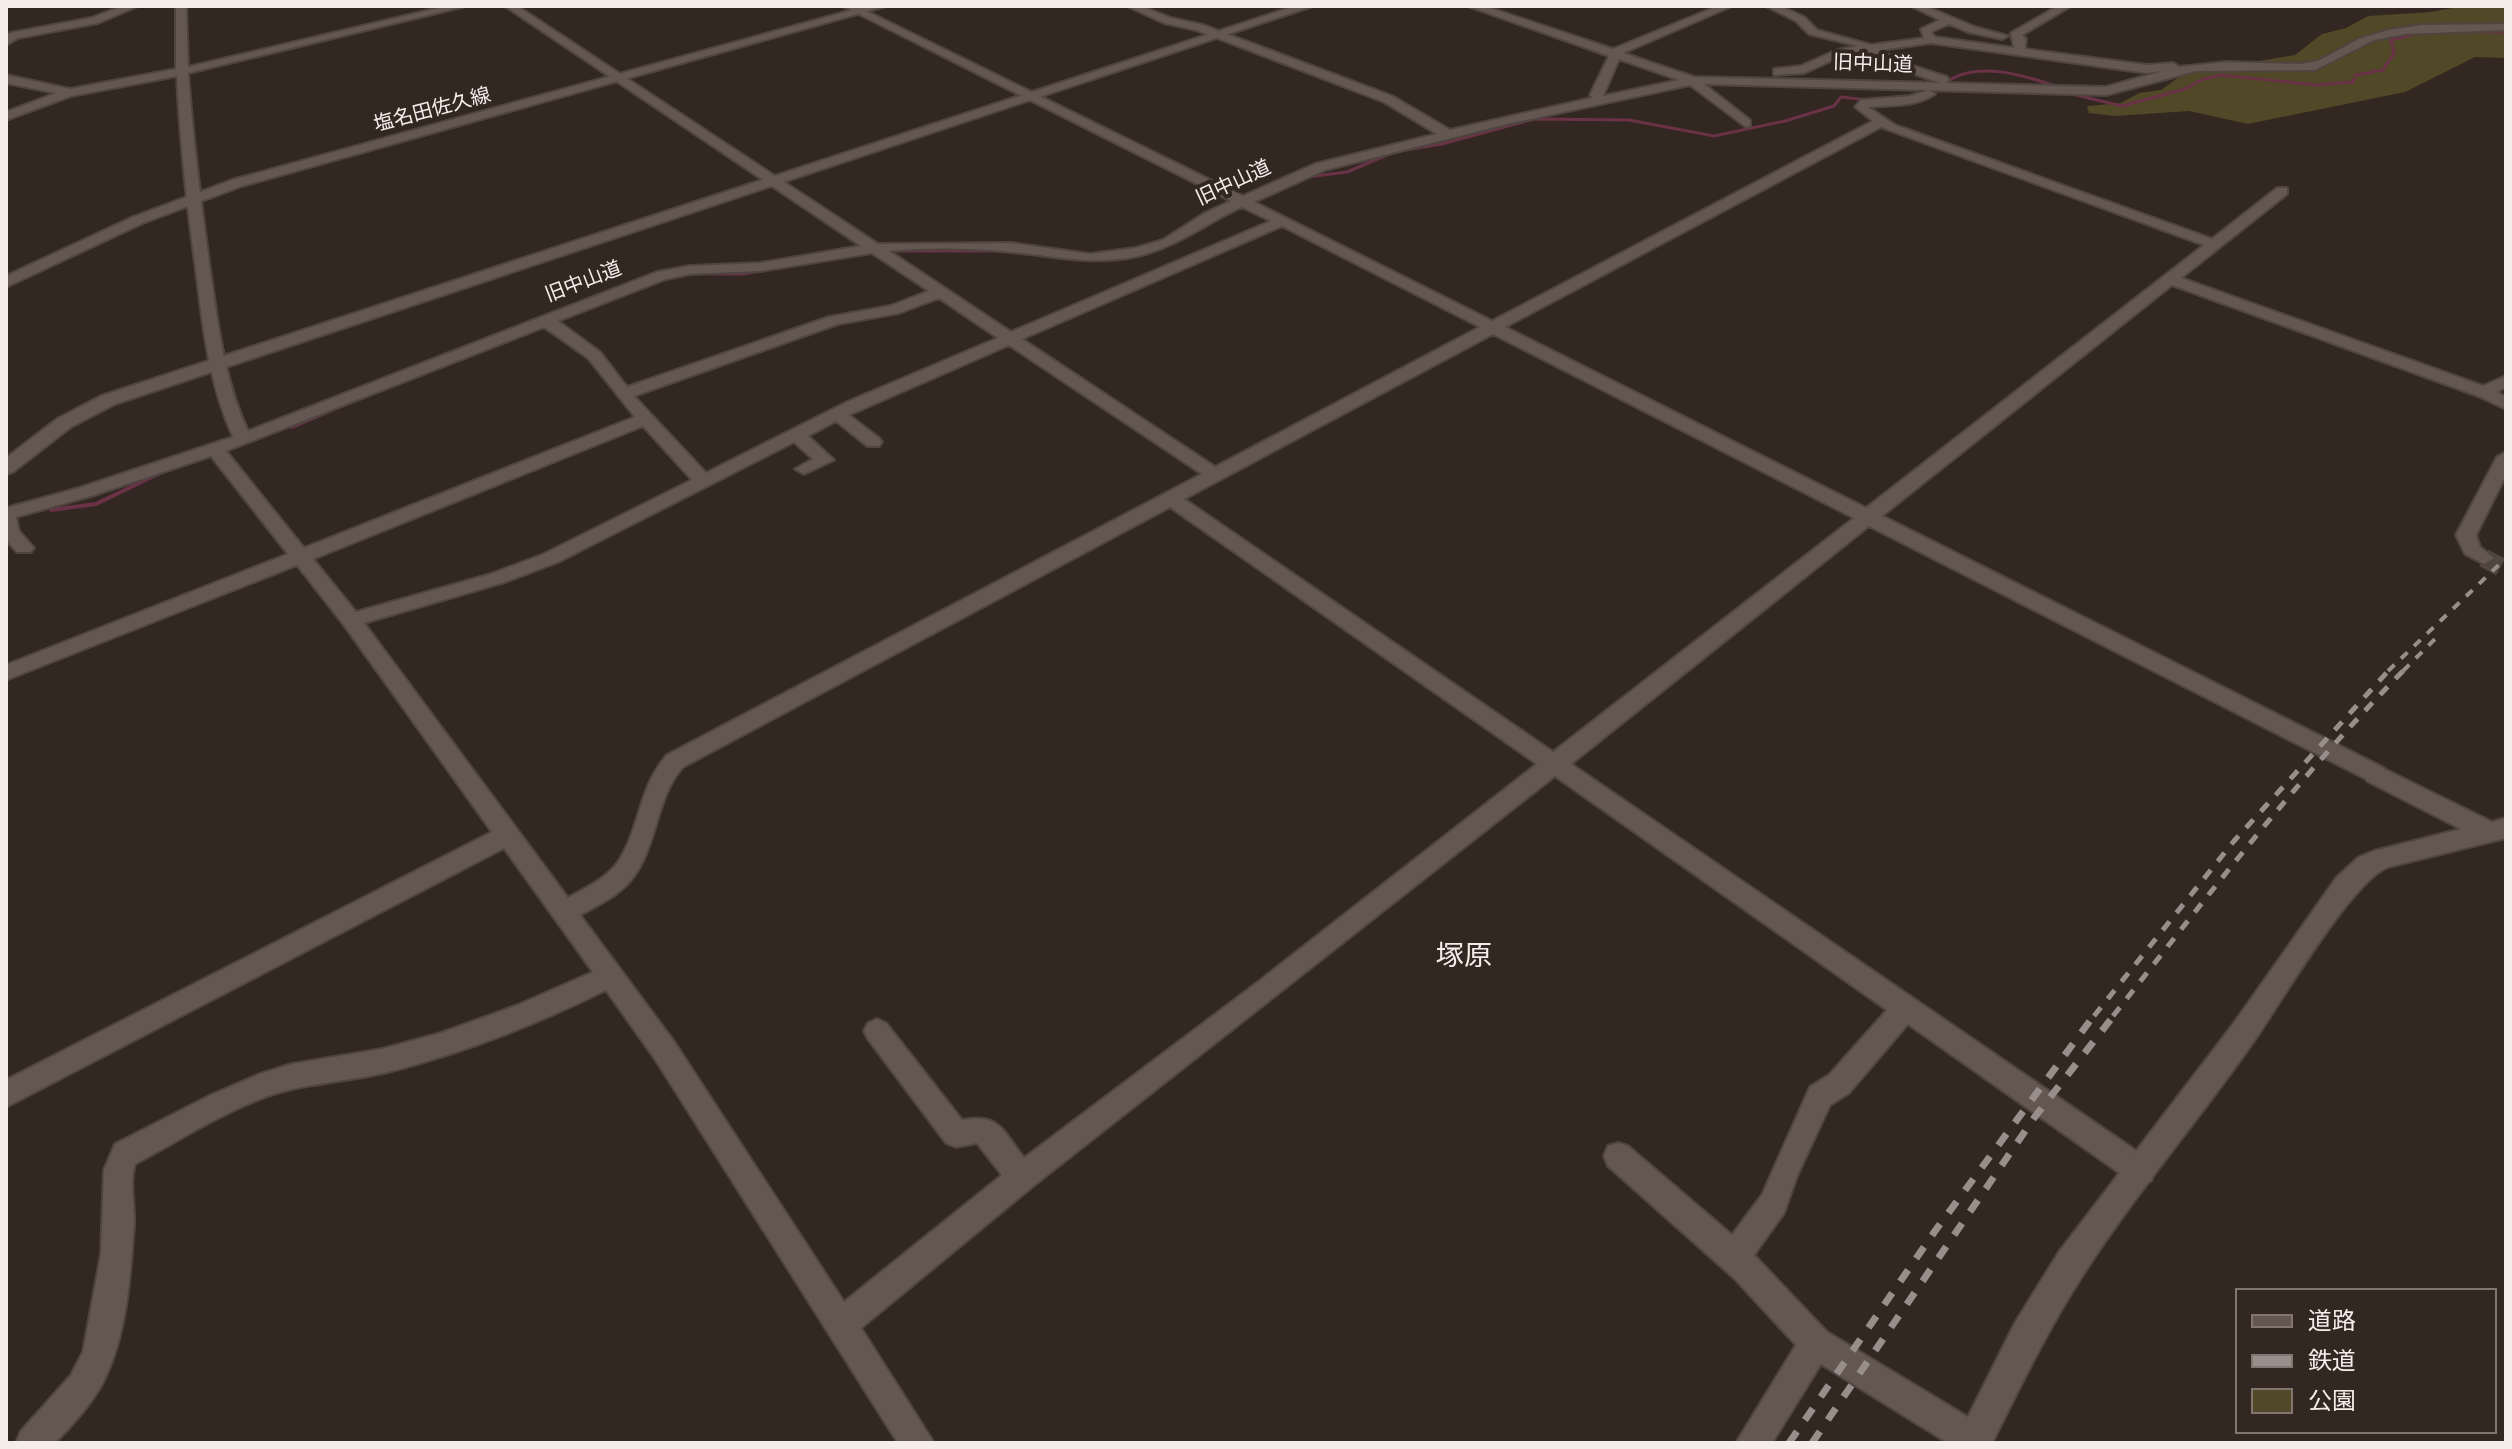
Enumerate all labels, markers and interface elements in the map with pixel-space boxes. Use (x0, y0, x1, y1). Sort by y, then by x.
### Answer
street label: 旧中山道 (1833, 50, 1913, 76)
street label: 塩名田佐久線 (371, 82, 493, 136)
street label: 旧中山道 (1192, 154, 1274, 210)
street label: 旧中山道 (541, 255, 625, 307)
district label: 塚原 (1436, 938, 1492, 972)
legend (2236, 1289, 2496, 1433)
text: 道路 (2308, 1306, 2356, 1335)
text: 鉄道 (2308, 1346, 2356, 1375)
text: 公園 (2308, 1386, 2356, 1415)

